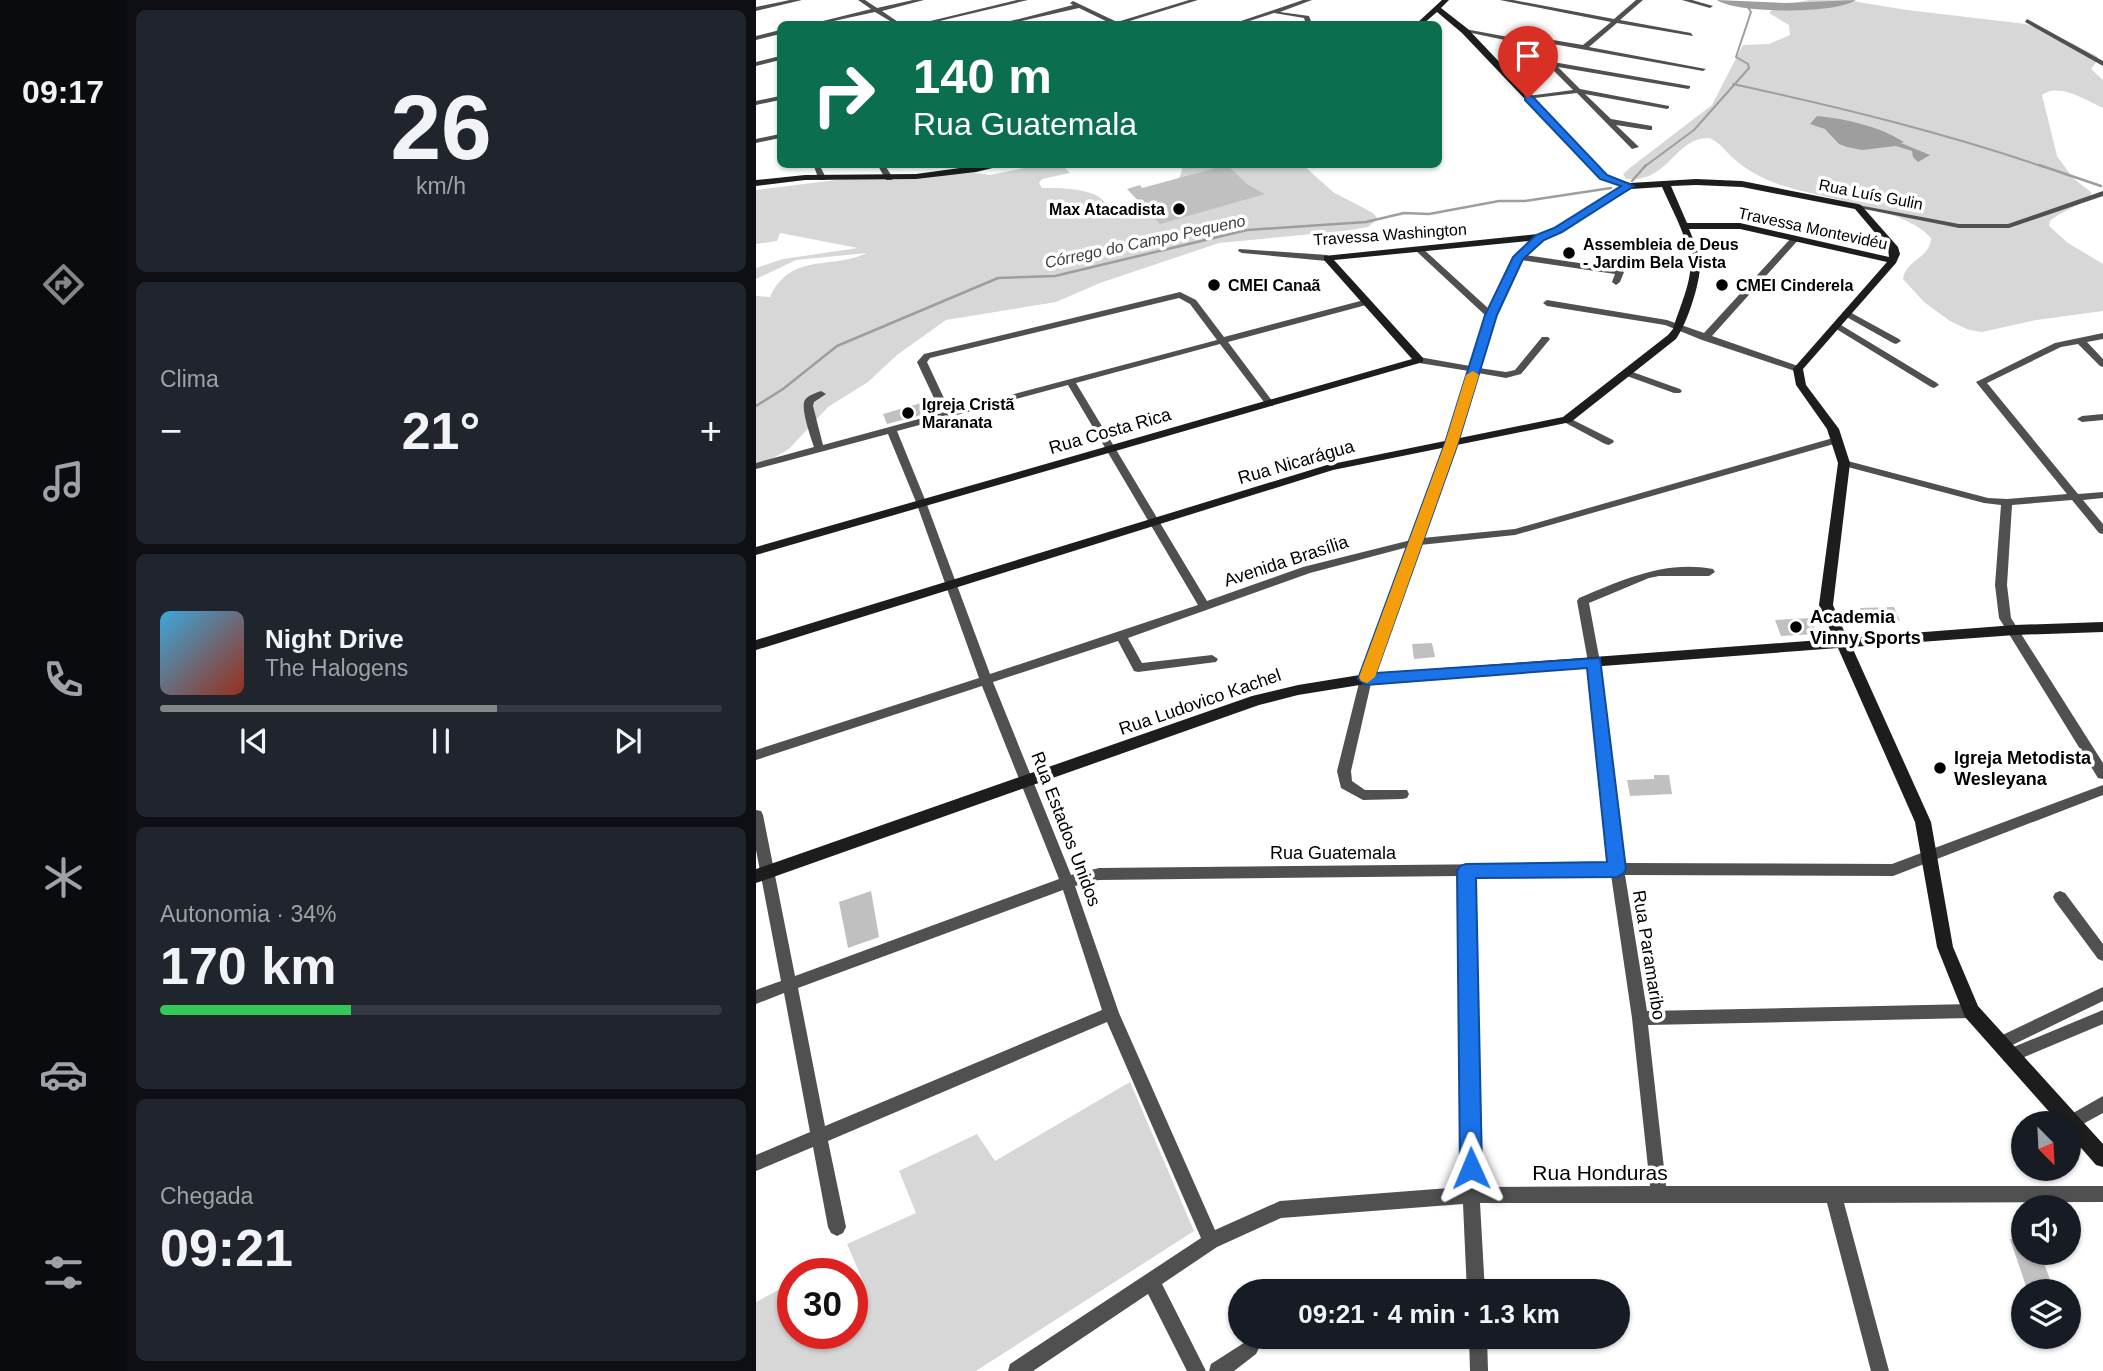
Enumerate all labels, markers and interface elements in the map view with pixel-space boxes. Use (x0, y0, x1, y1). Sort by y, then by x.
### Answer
pin (1498, 26, 1558, 98)
icon: arrive (1509, 37, 1547, 75)
icon: right (798, 49, 889, 140)
text: 140 m (913, 49, 1052, 103)
text: 09:17 (22, 74, 104, 110)
text: 26 (390, 77, 492, 178)
text: Rua Guatemala (913, 106, 1137, 142)
text: km/h (416, 173, 466, 199)
street label: Rua Luís Gulin (1817, 176, 1924, 213)
place label: Max Atacadista (1049, 201, 1165, 218)
marker: Max Atacadista (1171, 201, 1187, 217)
street label: Travessa Montevidéu (1737, 204, 1889, 253)
water label: Córrego do Campo Pequeno (1043, 212, 1247, 271)
street label: Travessa Washington (1313, 221, 1467, 248)
place label: Assembleia de Deus - Jardim Bela Vista (1583, 236, 1739, 271)
marker: Assembleia de Deus - Jardim Bela Vista (1561, 245, 1577, 261)
icon: directions (39, 260, 88, 309)
marker: CMEI Canaã (1206, 277, 1222, 293)
place label: CMEI Canaã (1228, 277, 1321, 294)
marker: CMEI Cinderela (1714, 277, 1730, 293)
place label: CMEI Cinderela (1736, 277, 1853, 294)
text: Clima (160, 366, 219, 392)
place label: Igreja Cristã Maranata (922, 396, 1015, 431)
text: 21° (402, 402, 480, 460)
street label: Rua Costa Rica (1047, 404, 1174, 458)
marker: Igreja Cristã Maranata (900, 405, 916, 421)
text: − (160, 410, 182, 452)
text: + (700, 410, 722, 452)
street label: Rua Nicarágua (1236, 436, 1357, 488)
icon: music (39, 457, 88, 506)
street label: Avenida Brasília (1221, 531, 1352, 591)
place label: Academia Vinny Sports (1810, 607, 1921, 648)
marker: Academia Vinny Sports (1788, 619, 1804, 635)
text: Night Drive (265, 624, 404, 654)
icon: phone (39, 655, 88, 704)
text: The Halogens (265, 655, 408, 681)
street label: Rua Ludovico Kachel (1116, 665, 1284, 739)
icon: previous (235, 722, 273, 760)
icon: pause (422, 722, 460, 760)
icon: next (609, 722, 647, 760)
place label: Igreja Metodista Wesleyana (1954, 748, 2092, 789)
street label: Rua Estados Unidos (1027, 749, 1105, 909)
marker: Igreja Metodista Wesleyana (1932, 760, 1948, 776)
street label: Rua Guatemala (1270, 843, 1397, 863)
icon: climate (39, 853, 88, 902)
street label: Rua Paramaribo (1629, 889, 1669, 1021)
text: Autonomia · 34% (160, 901, 336, 927)
text: 170 km (160, 937, 336, 995)
icon: car (39, 1050, 88, 1099)
north arrow (2011, 1111, 2081, 1181)
map controls (2011, 1111, 2081, 1349)
position arrow (1434, 1131, 1508, 1205)
street label: Rua Honduras (1532, 1161, 1668, 1184)
text: Chegada (160, 1183, 253, 1209)
button: sound (2011, 1195, 2081, 1265)
text: 09:21 (160, 1219, 293, 1277)
icon: filters (39, 1248, 88, 1297)
speed limit sign: 30 (777, 1258, 868, 1349)
button: layers (2011, 1279, 2081, 1349)
text: 09:21 · 4 min · 1.3 km (1298, 1299, 1560, 1329)

